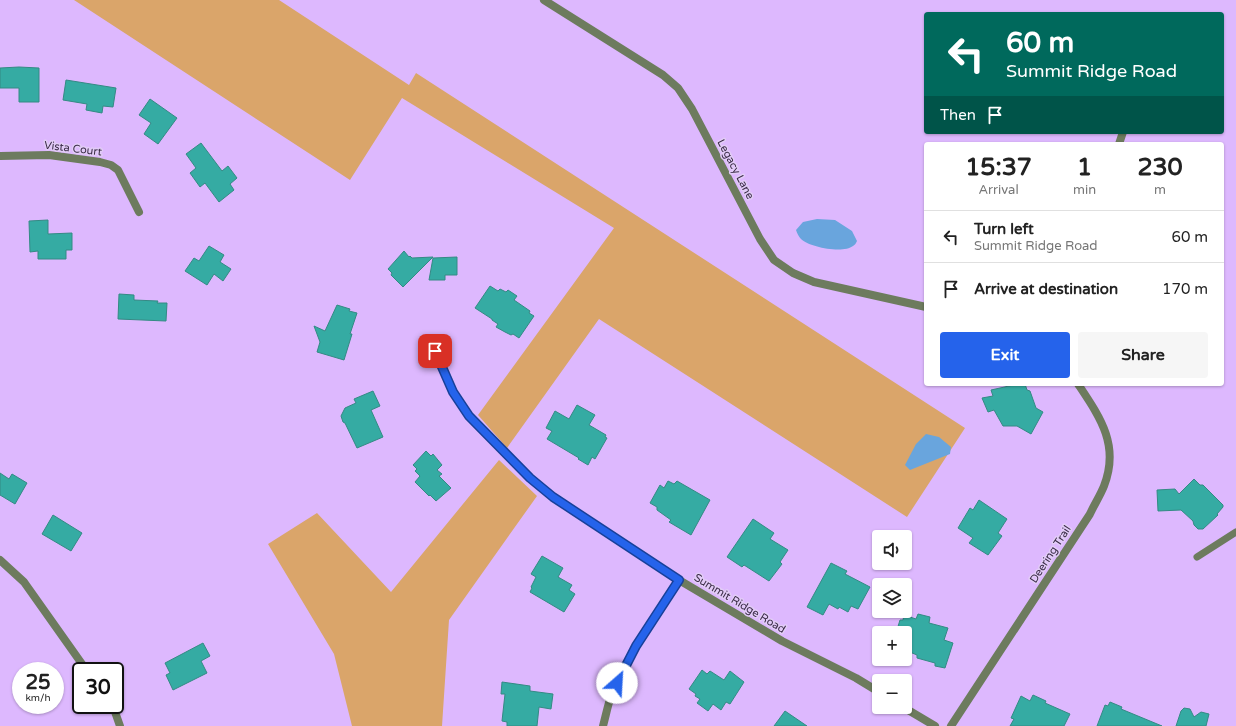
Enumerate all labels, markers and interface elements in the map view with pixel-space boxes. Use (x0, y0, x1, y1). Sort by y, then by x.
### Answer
text: 60 m (1006, 26, 1074, 60)
icon: left (940, 28, 992, 80)
text: Summit Ridge Road (1006, 60, 1177, 82)
icon: arrive (984, 104, 1006, 126)
text: Then (940, 106, 976, 124)
street label: Legacy Lane (714, 137, 757, 201)
street label: Vista Court (43, 139, 103, 158)
text: 15:37 (965, 153, 1032, 182)
text: 1 (1077, 153, 1092, 182)
text: 230 (1137, 153, 1183, 182)
text: Arrival (978, 182, 1019, 198)
text: min (1073, 182, 1096, 198)
text: m (1154, 182, 1166, 198)
text: Turn left (974, 220, 1034, 238)
icon: left (940, 226, 962, 248)
text: 60 m (1171, 228, 1208, 246)
text: Summit Ridge Road (974, 238, 1098, 254)
icon: arrive (940, 278, 962, 300)
text: Arrive at destination (974, 280, 1118, 298)
text: 170 m (1162, 280, 1208, 298)
button: Exit (940, 332, 1070, 378)
button: Share (1078, 332, 1208, 378)
pin (418, 334, 452, 368)
icon: arrive (424, 340, 446, 362)
street label: Deering Trail (1027, 523, 1074, 585)
map controls (872, 530, 912, 714)
button: sound (872, 530, 912, 570)
street label: Summit Ridge Road (692, 571, 788, 636)
button: layers (872, 578, 912, 618)
button: + (872, 626, 912, 666)
speed limit sign: 30 (72, 662, 124, 714)
position arrow (596, 662, 638, 704)
text: 25 (25, 671, 51, 695)
button: − (872, 674, 912, 714)
text: km/h (25, 692, 51, 704)

